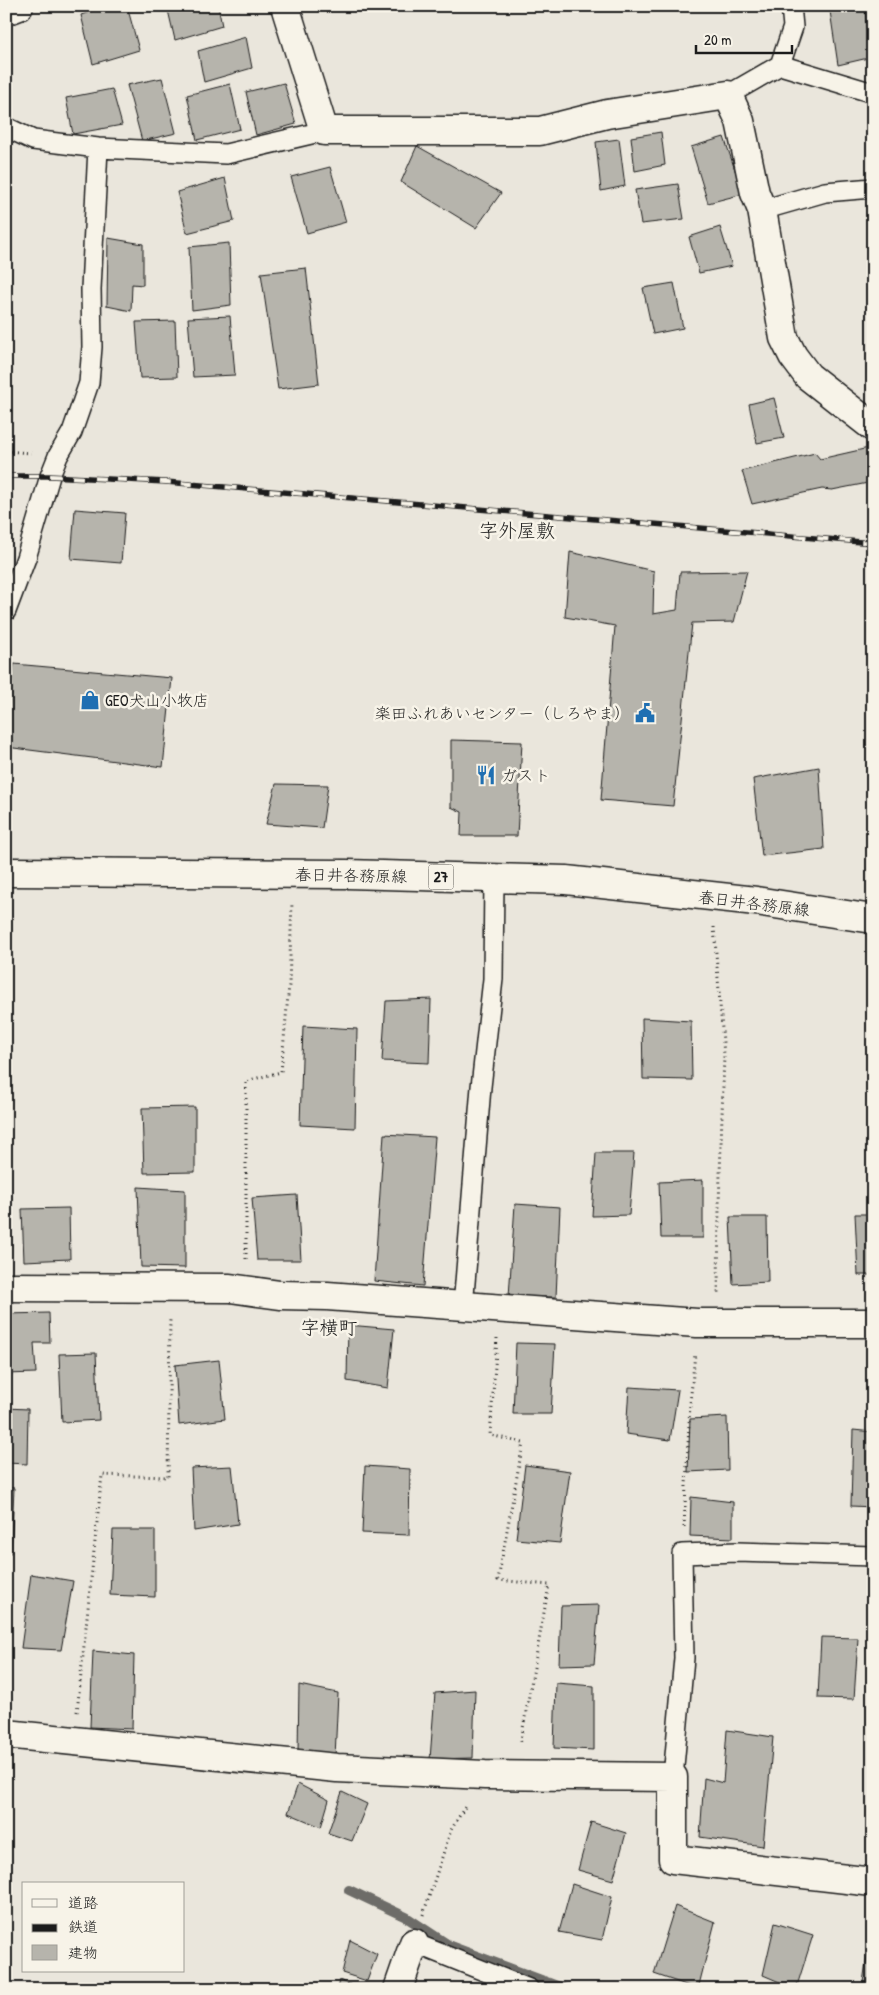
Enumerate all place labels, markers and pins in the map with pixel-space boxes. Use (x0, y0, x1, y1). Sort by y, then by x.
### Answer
shop icon: GEO犬山小牧店 (79, 689, 101, 711)
place label: GEO犬山小牧店 (105, 689, 209, 711)
place label: 楽田ふれあいセンター（しろやま） (375, 702, 630, 724)
public building icon: 楽田ふれあいセンター（しろやま） (634, 702, 656, 724)
restaurant icon: ガスト (475, 764, 497, 786)
place label: ガスト (501, 764, 551, 786)

